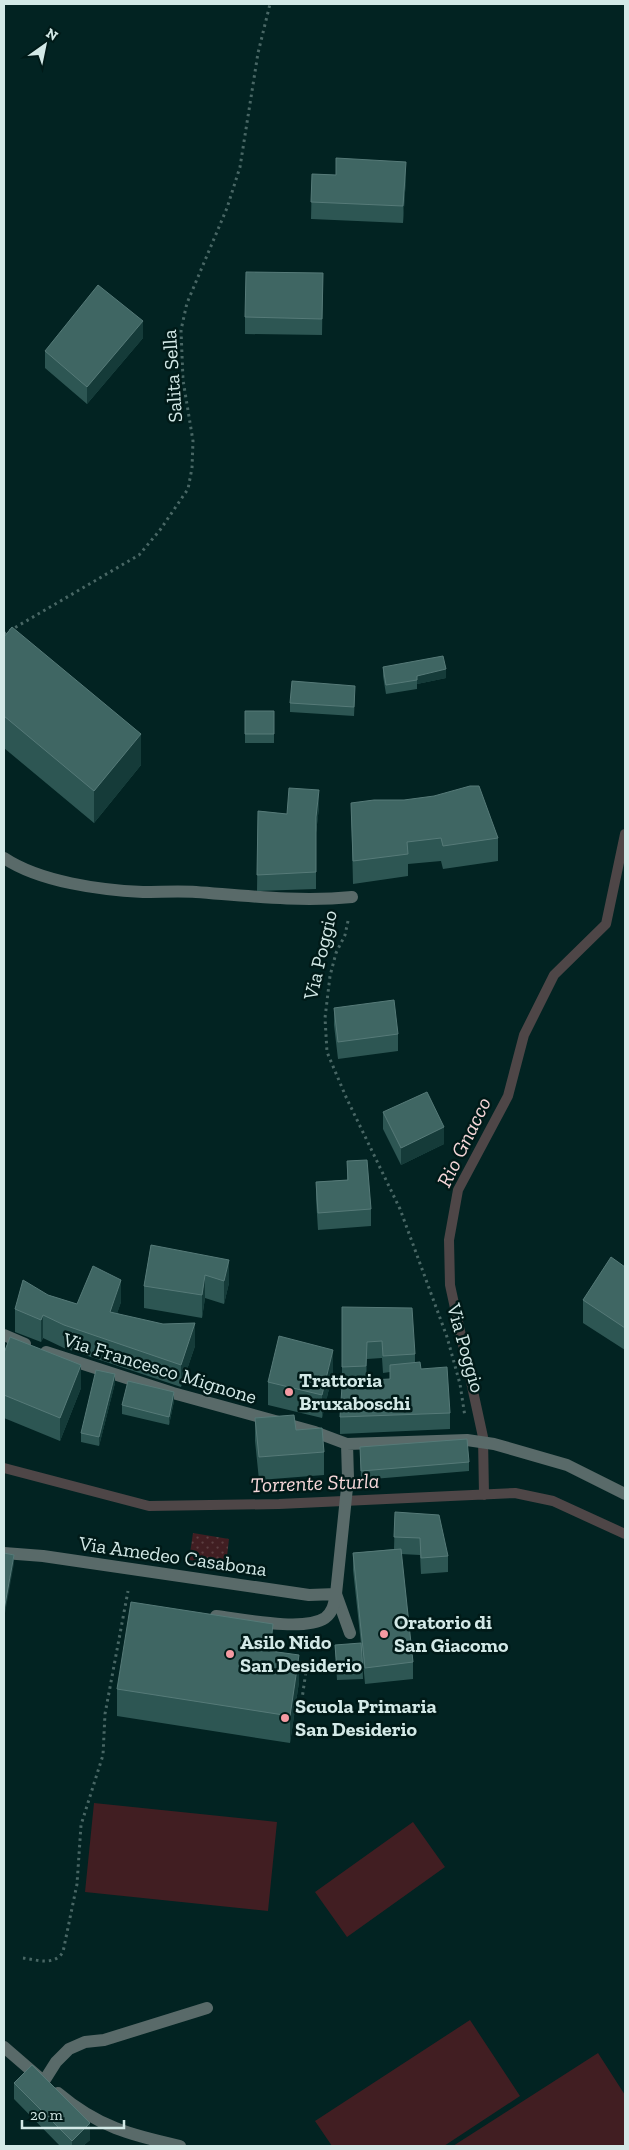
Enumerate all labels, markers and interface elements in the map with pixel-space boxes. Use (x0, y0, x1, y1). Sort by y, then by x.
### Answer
north arrow (20, 20, 70, 70)
text: N (43, 24, 61, 45)
street label: Salita Sella (157, 328, 187, 423)
street label: Via Poggio (298, 908, 342, 1003)
water label: Rio Gnacco (431, 1093, 496, 1191)
street label: Via Poggio (442, 1300, 490, 1395)
street label: Via Francesco Mignone (59, 1327, 260, 1409)
place label: Trattoria Bruxaboschi (299, 1368, 411, 1415)
marker: Trattoria Bruxaboschi (283, 1386, 295, 1398)
water label: Torrente Sturla (250, 1468, 380, 1497)
street label: Via Amedeo Casabona (76, 1531, 269, 1581)
place label: Oratorio di San Giacomo (394, 1610, 509, 1657)
marker: Oratorio di San Giacomo (378, 1628, 390, 1640)
place label: Asilo Nido San Desiderio (240, 1630, 362, 1677)
marker: Asilo Nido San Desiderio (224, 1648, 236, 1660)
place label: Scuola Primaria San Desiderio (295, 1694, 437, 1741)
marker: Scuola Primaria San Desiderio (279, 1712, 291, 1724)
scale bar (22, 2098, 125, 2130)
text: 20 m (30, 2106, 63, 2124)

